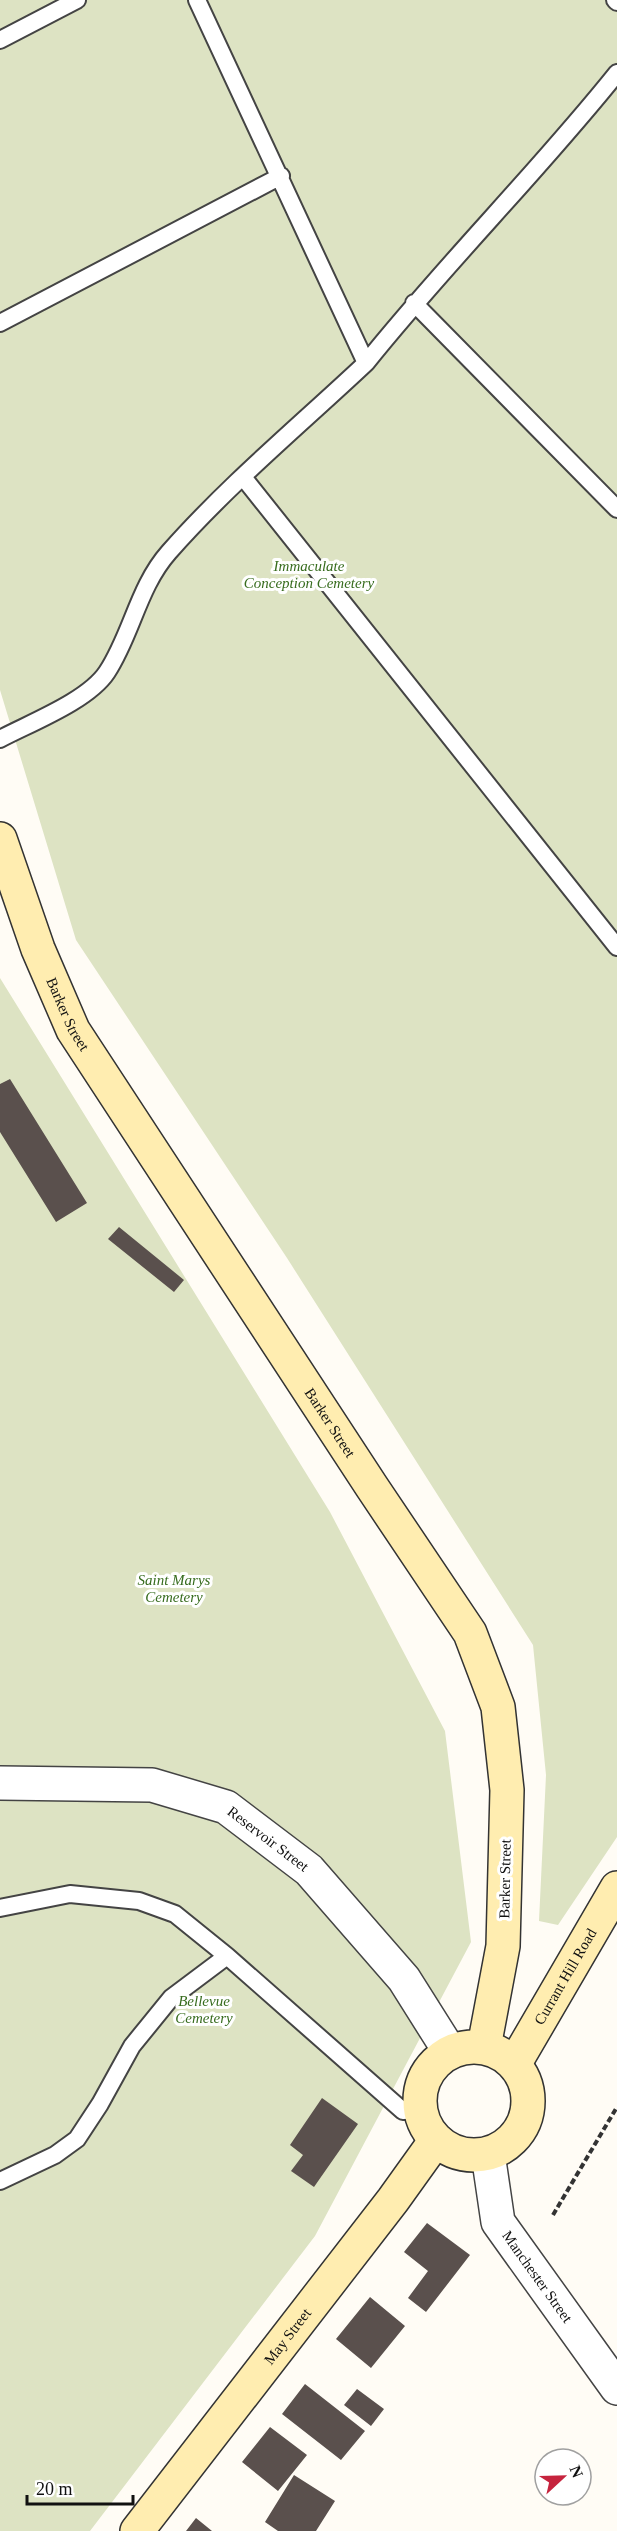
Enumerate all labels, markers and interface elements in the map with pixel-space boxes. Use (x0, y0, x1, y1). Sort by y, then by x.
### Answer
park label: Immaculate Conception Cemetery (244, 558, 375, 591)
street label: Barker Street (43, 975, 93, 1054)
street label: Barker Street (301, 1385, 359, 1461)
park label: Saint Marys Cemetery (138, 1572, 211, 1605)
street label: Reservoir Street (225, 1803, 312, 1875)
street label: Barker Street (496, 1838, 514, 1919)
street label: Currant Hill Road (531, 1925, 600, 2027)
park label: Bellevue Cemetery (175, 1993, 233, 2026)
street label: Manchester Street (499, 2228, 576, 2326)
street label: May Street (261, 2305, 315, 2368)
north arrow (533, 2447, 593, 2507)
text: N (566, 2463, 587, 2481)
scale bar (27, 2468, 134, 2506)
text: 20 m (36, 2479, 73, 2499)

